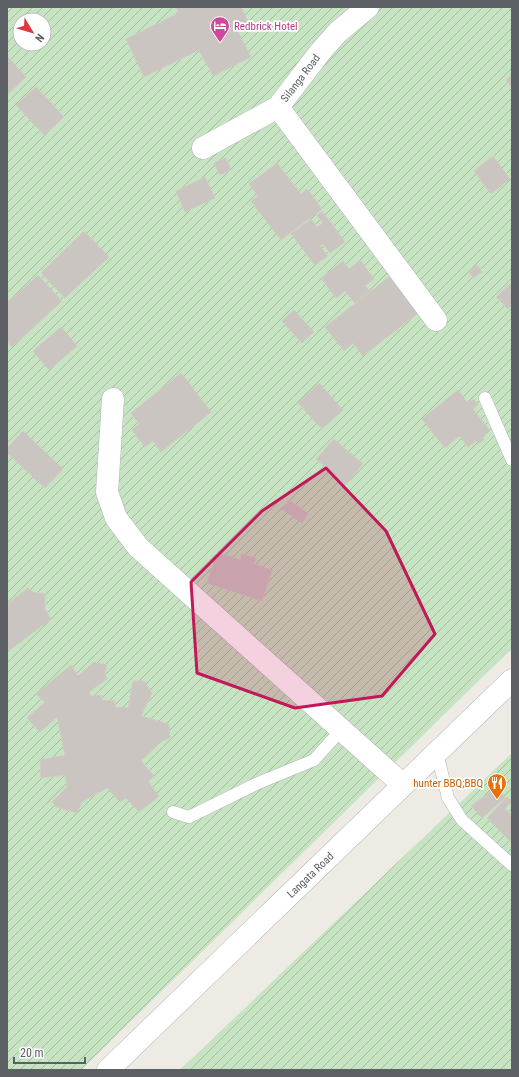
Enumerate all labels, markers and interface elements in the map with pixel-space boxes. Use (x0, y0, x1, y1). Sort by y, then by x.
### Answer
north arrow (12, 12, 52, 52)
hotel icon: Redbrick Hotel (209, 15, 231, 43)
place label: Redbrick Hotel (234, 20, 298, 33)
text: N (32, 31, 47, 45)
street label: Silanga Road (278, 52, 323, 105)
restaurant icon: hunter BBQ;BBQ (486, 772, 508, 800)
place label: hunter BBQ;BBQ (413, 777, 483, 790)
street label: Langata Road (284, 849, 336, 900)
scale bar (14, 1039, 85, 1065)
text: 20 m (20, 1046, 44, 1060)

